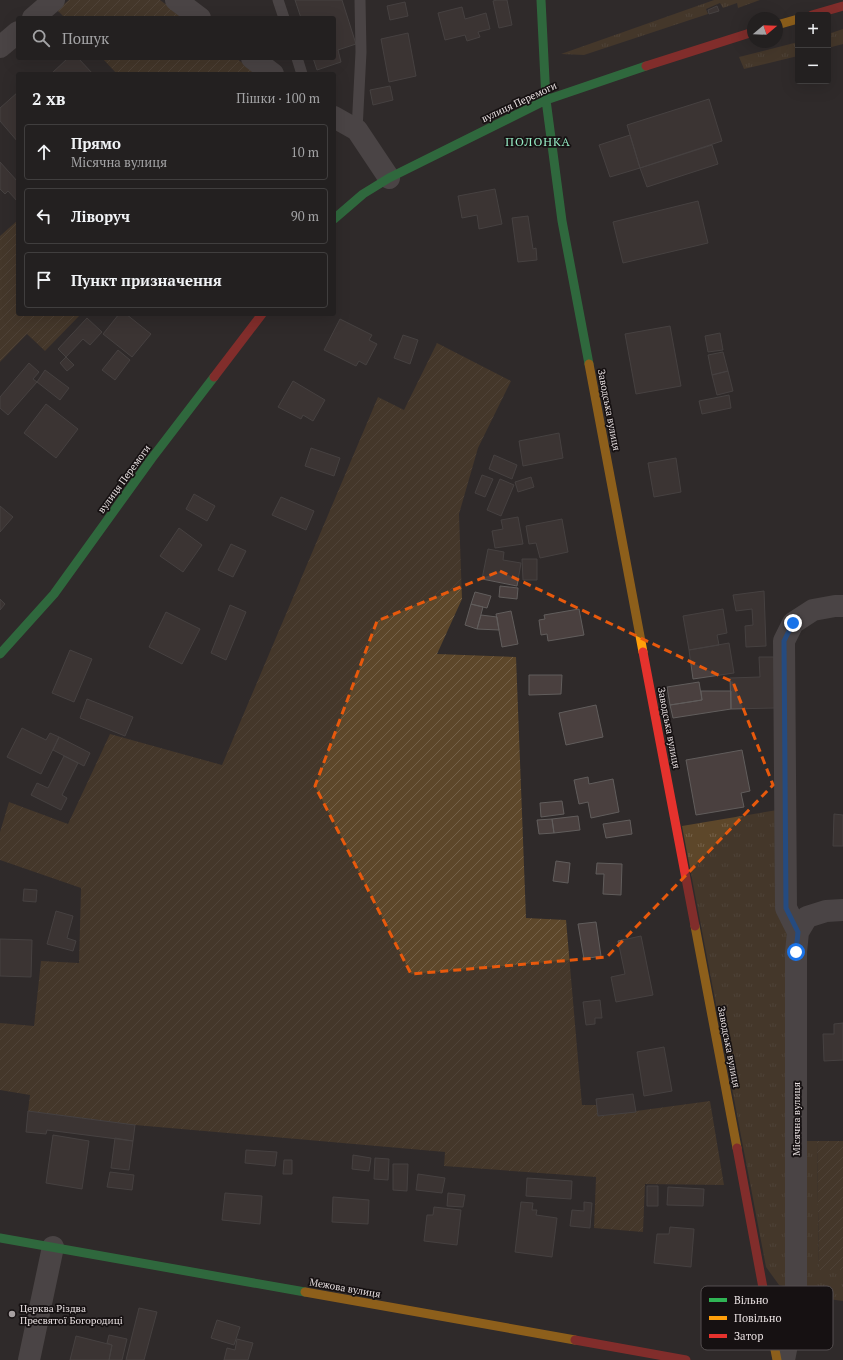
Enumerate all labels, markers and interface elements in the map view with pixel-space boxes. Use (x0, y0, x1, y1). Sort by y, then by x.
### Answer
north arrow (747, 12, 783, 48)
map controls (795, 12, 831, 84)
button: + (795, 12, 831, 48)
search box (16, 16, 336, 60)
icon: search (30, 27, 52, 49)
text: Пошук (62, 28, 109, 48)
button: − (795, 48, 831, 84)
street label: вулиця Перемоги (479, 79, 559, 125)
text: 2 хв (32, 87, 65, 110)
text: Пішки · 100 m (236, 89, 320, 107)
text: Прямо (71, 133, 121, 153)
district label: ПОЛОНКА (505, 134, 571, 149)
icon: ahead (33, 141, 55, 163)
text: 10 m (291, 143, 319, 161)
text: Місячна вулиця (71, 153, 167, 171)
icon: left (33, 205, 55, 227)
text: Ліворуч (71, 206, 130, 226)
text: 90 m (291, 207, 319, 225)
icon: arrive (33, 269, 55, 291)
text: Пункт призначення (71, 270, 222, 290)
street label: Заводська вулиця (595, 368, 623, 452)
street label: вулиця Перемоги (95, 442, 153, 516)
route end (784, 614, 802, 632)
street label: Заводська вулиця (655, 686, 683, 770)
route start (787, 943, 805, 961)
street label: Заводська вулиця (715, 1005, 743, 1089)
street label: Місячна вулиця (790, 1082, 803, 1156)
street label: Межова вулиця (308, 1275, 382, 1301)
legend (701, 1286, 833, 1350)
text: Вільно (734, 1293, 768, 1307)
place label: Церква Різдва Пресвятої Богородиці (20, 1302, 123, 1327)
marker: Церква Різдва Пресвятої Богородиці (7, 1309, 17, 1319)
text: Повільно (734, 1311, 781, 1325)
text: Затор (734, 1329, 763, 1343)

